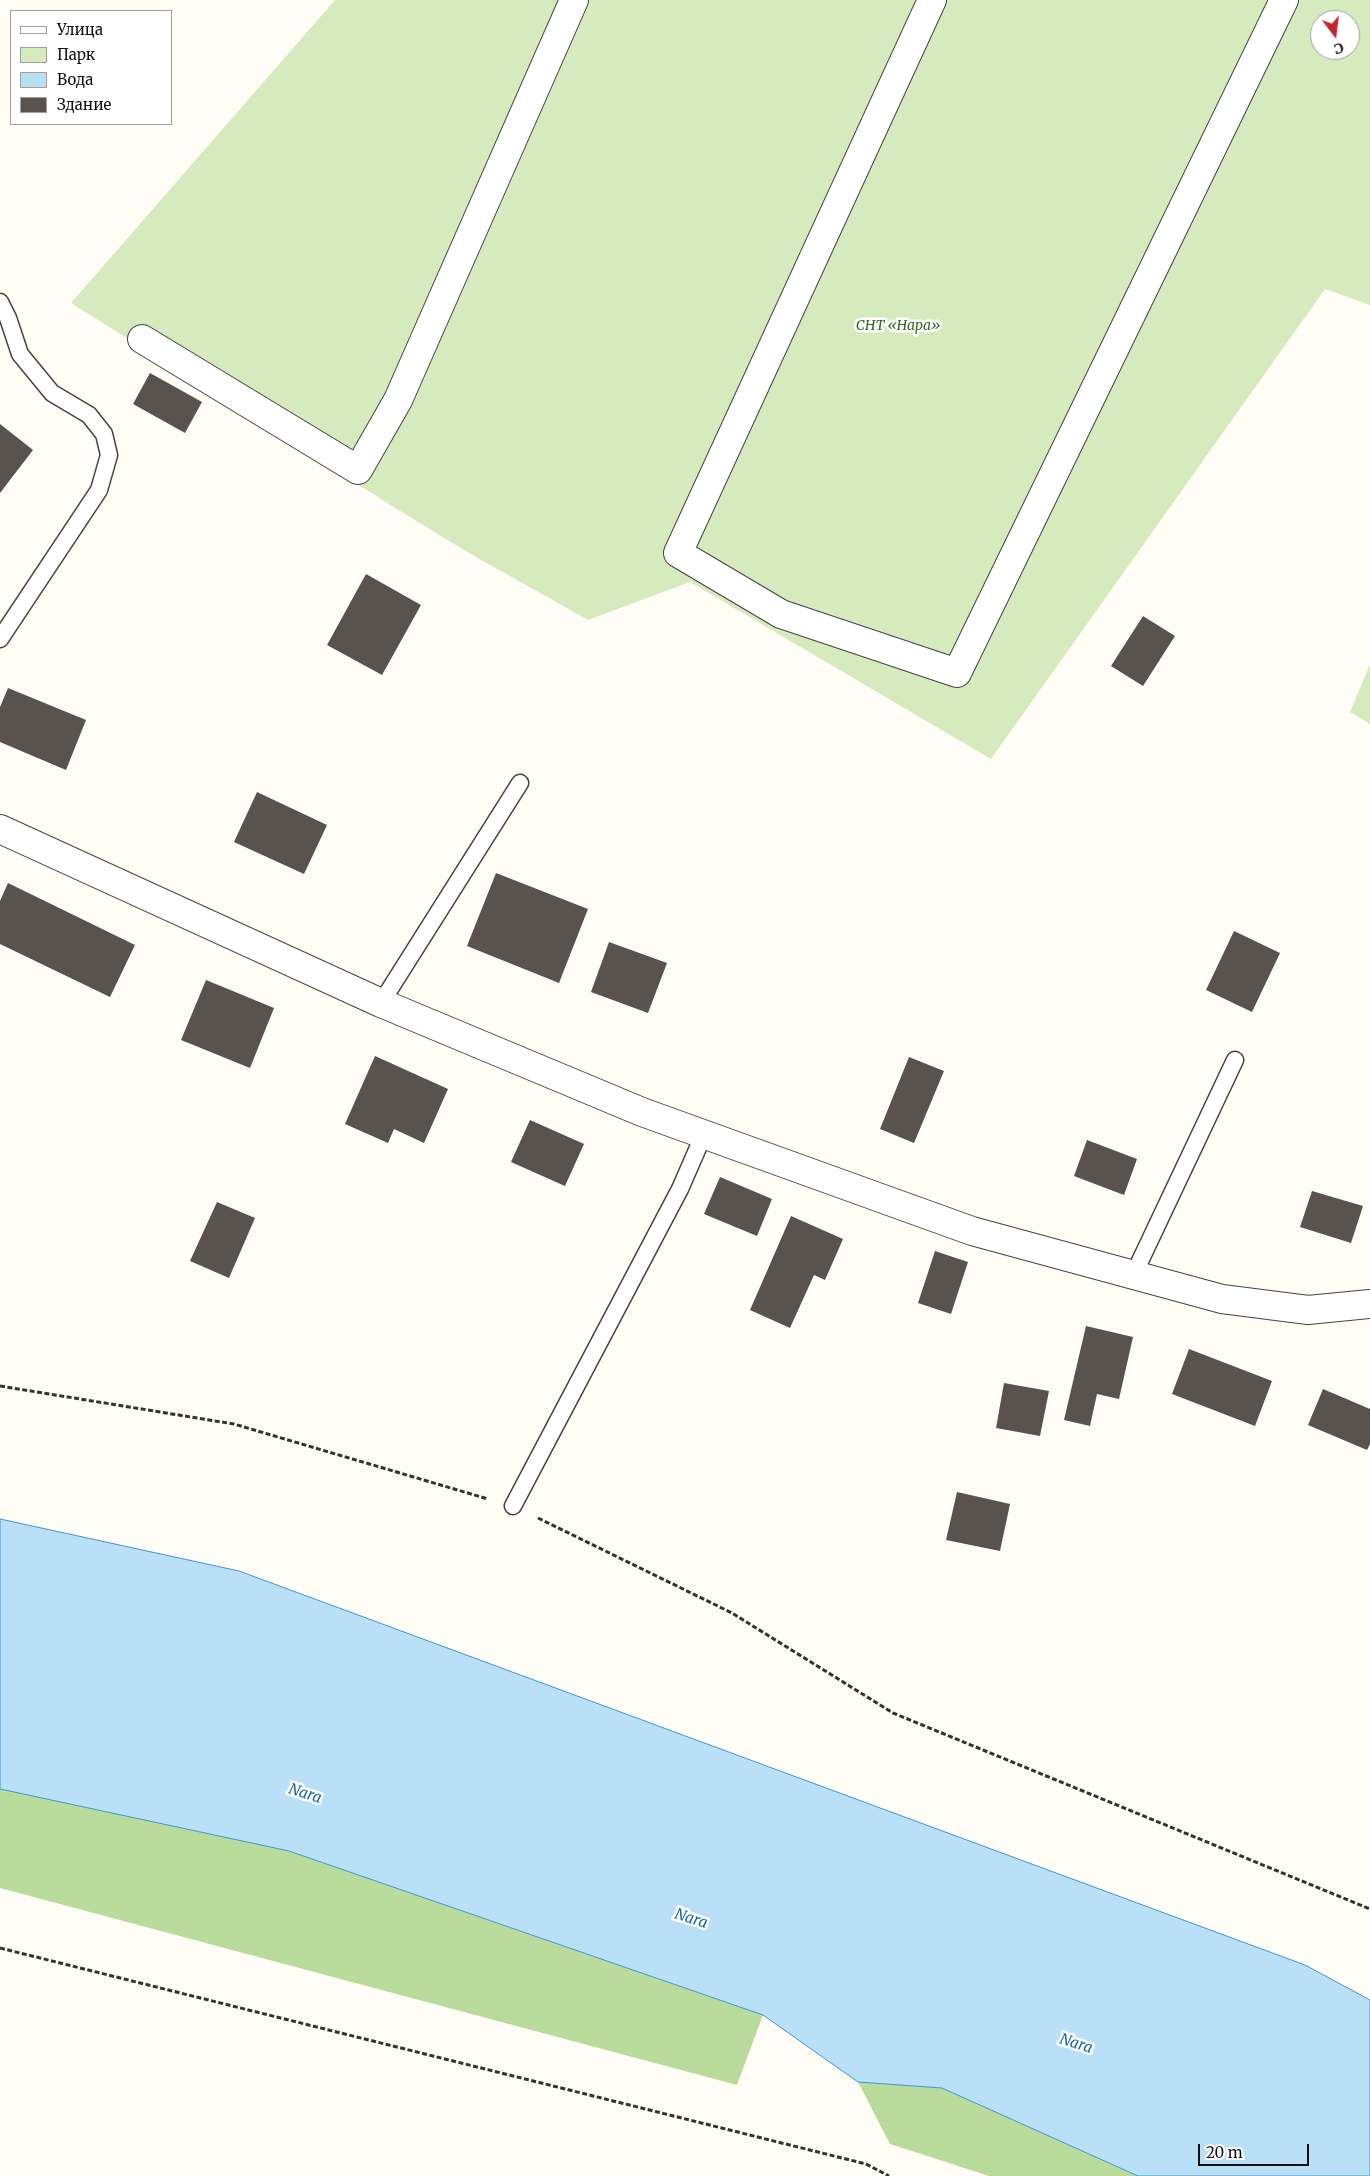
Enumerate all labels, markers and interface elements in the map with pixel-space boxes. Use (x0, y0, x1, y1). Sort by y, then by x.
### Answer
legend (10, 10, 172, 125)
north arrow (1310, 10, 1360, 60)
text: Улица (57, 20, 103, 39)
text: С (1332, 39, 1345, 58)
text: Парк (57, 45, 95, 64)
text: Вода (57, 70, 93, 89)
text: Здание (57, 95, 111, 114)
park label: СНТ «Нара» (856, 318, 940, 334)
water label: Nara (286, 1780, 324, 1808)
water label: Nara (672, 1905, 710, 1933)
water label: Nara (1057, 2030, 1095, 2058)
scale bar (1200, 2134, 1311, 2166)
text: 20 m (1206, 2143, 1243, 2162)

